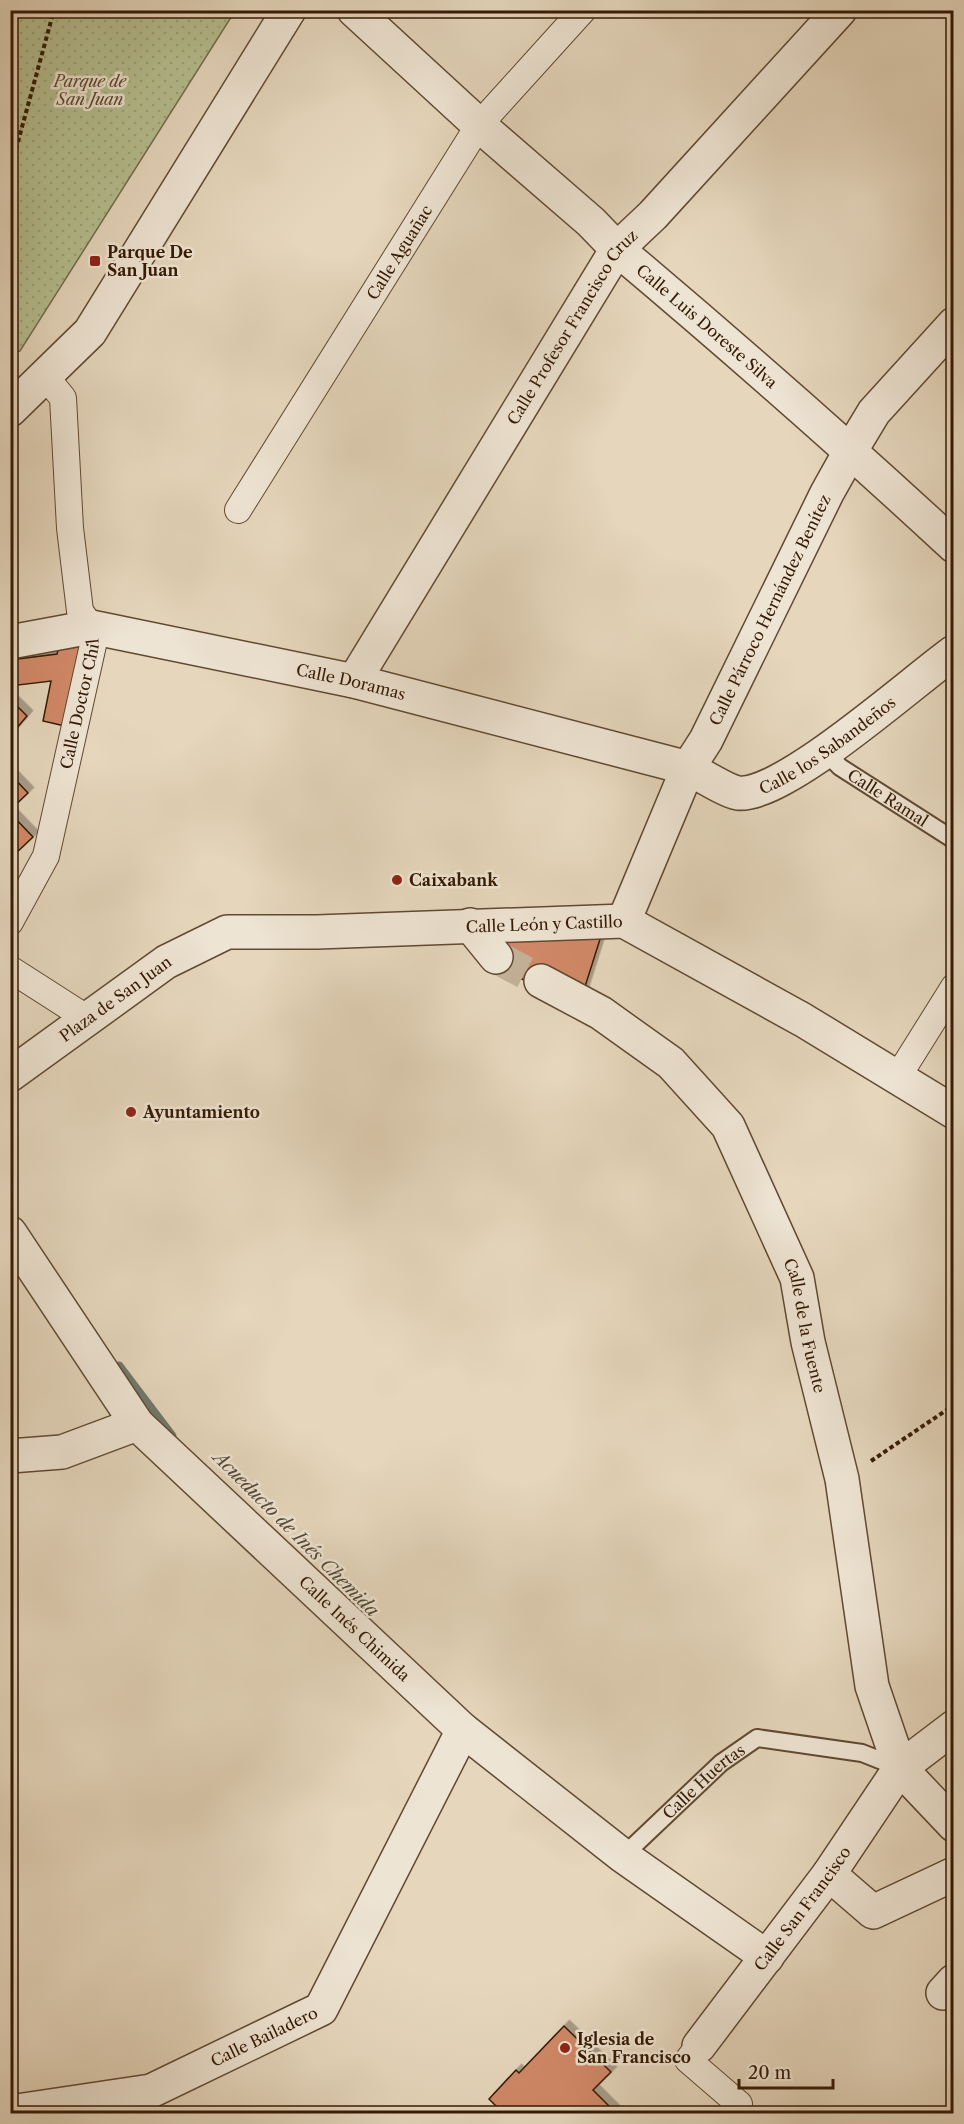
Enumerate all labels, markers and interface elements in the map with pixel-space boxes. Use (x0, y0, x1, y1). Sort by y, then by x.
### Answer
park label: Parque de San Juan (52, 71, 127, 109)
street label: Calle Aguañac (362, 201, 436, 303)
street label: Calle Profesor Francisco Cruz (503, 225, 641, 428)
place label: Parque De San Juan (107, 242, 193, 280)
marker: Parque De San Juan (88, 254, 102, 268)
street label: Calle Luis Doreste Silva (632, 260, 782, 393)
street label: Calle Párroco Hernández Benítez (705, 491, 835, 729)
street label: Calle Doctor Chil (56, 638, 103, 771)
street label: Calle Doramas (294, 659, 408, 704)
street label: Calle los Sabandeños (756, 692, 900, 798)
street label: Calle Ramal (844, 764, 932, 831)
place label: Caixabank (409, 870, 498, 890)
marker: Caixabank (390, 873, 404, 887)
street label: Calle León y Castillo (466, 911, 623, 937)
street label: Plaza de San Juan (55, 951, 175, 1046)
place label: Ayuntamiento (142, 1102, 260, 1122)
marker: Ayuntamiento (124, 1105, 138, 1119)
street label: Calle de la Fuente (779, 1255, 830, 1395)
water label: Acueducto de Inés Chemida (207, 1445, 383, 1621)
street label: Calle Inés Chimida (295, 1571, 415, 1686)
street label: Calle Huertas (658, 1740, 749, 1823)
street label: Calle San Francisco (750, 1842, 855, 1975)
street label: Calle Bailadero (207, 2002, 321, 2071)
place label: Iglesia de San Francisco (577, 2029, 691, 2067)
marker: Iglesia de San Francisco (558, 2041, 572, 2055)
scale bar (739, 2052, 834, 2090)
text: 20 m (748, 2062, 792, 2084)

